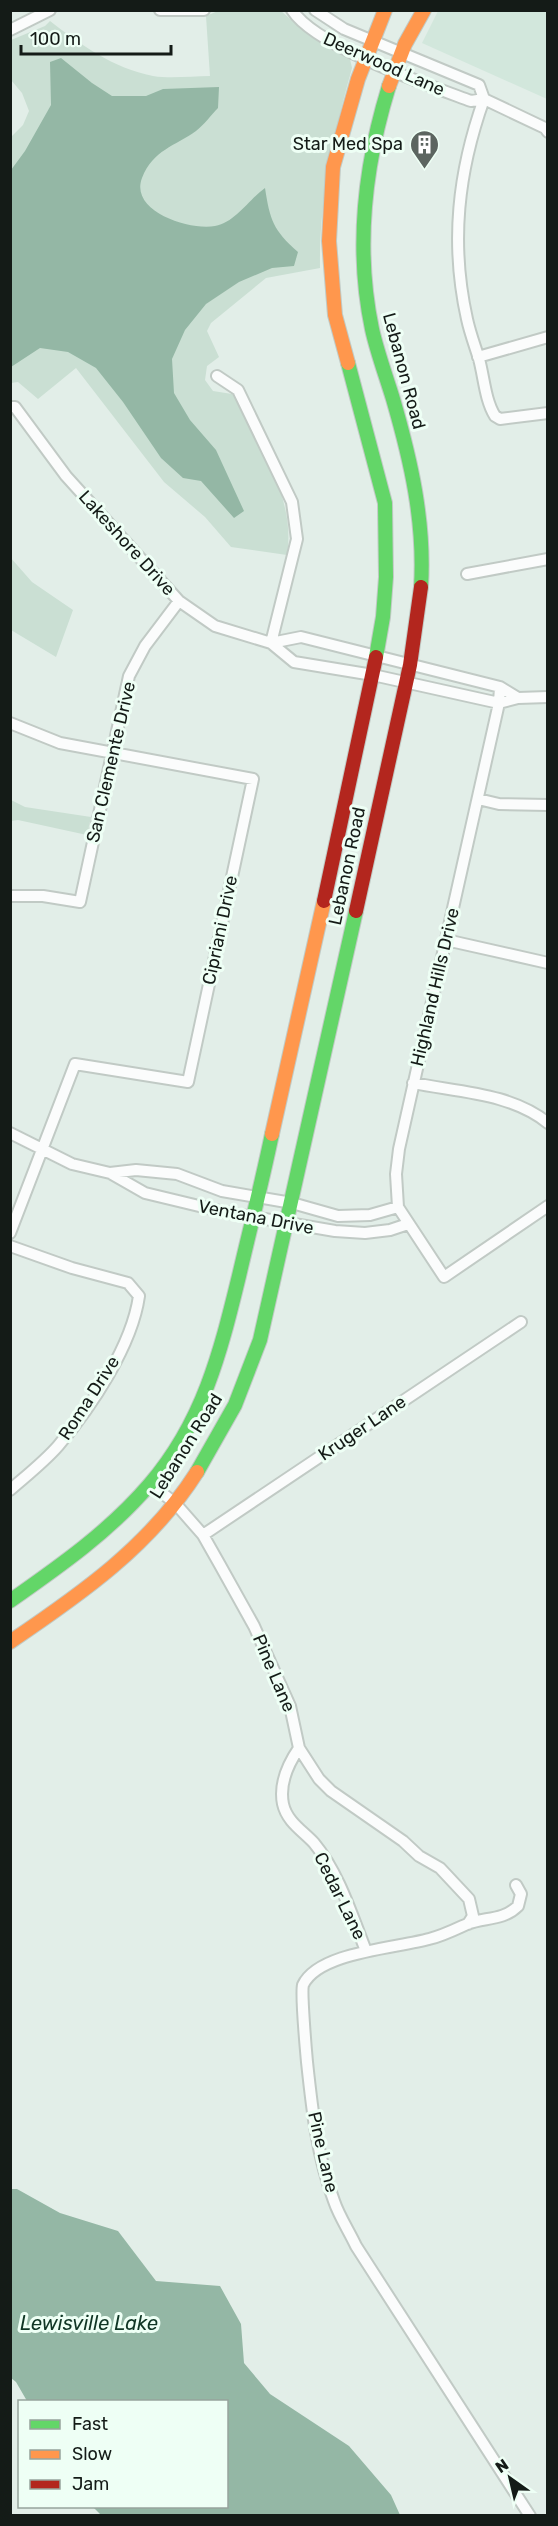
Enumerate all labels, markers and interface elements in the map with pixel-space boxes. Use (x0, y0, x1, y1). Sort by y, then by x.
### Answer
scale bar (21, 18, 171, 56)
street label: Deerwood Lane (320, 27, 448, 101)
text: 100 m (30, 28, 81, 50)
building icon: Star Med Spa (408, 128, 440, 170)
place label: Star Med Spa (293, 133, 403, 155)
street label: Lebanon Road (378, 310, 430, 432)
street label: Lakeshore Drive (74, 486, 180, 600)
street label: San Clemente Drive (82, 679, 140, 845)
street label: Lebanon Road (324, 805, 370, 927)
street label: Cipriani Drive (198, 873, 242, 987)
street label: Highland Hills Drive (406, 906, 464, 1068)
street label: Ventana Drive (196, 1195, 316, 1239)
street label: Roma Drive (54, 1352, 124, 1444)
street label: Lebanon Road (145, 1389, 227, 1503)
street label: Kruger Lane (314, 1391, 410, 1465)
street label: Pine Lane (248, 1631, 300, 1715)
street label: Cedar Lane (309, 1849, 371, 1943)
street label: Pine Lane (303, 2109, 343, 2195)
water label: Lewisville Lake (20, 2311, 158, 2335)
legend (18, 2400, 228, 2508)
text: Fast (72, 2413, 108, 2435)
text: Slow (72, 2443, 112, 2465)
north arrow (480, 2448, 540, 2508)
text: N (492, 2455, 512, 2477)
text: Jam (72, 2473, 109, 2495)

